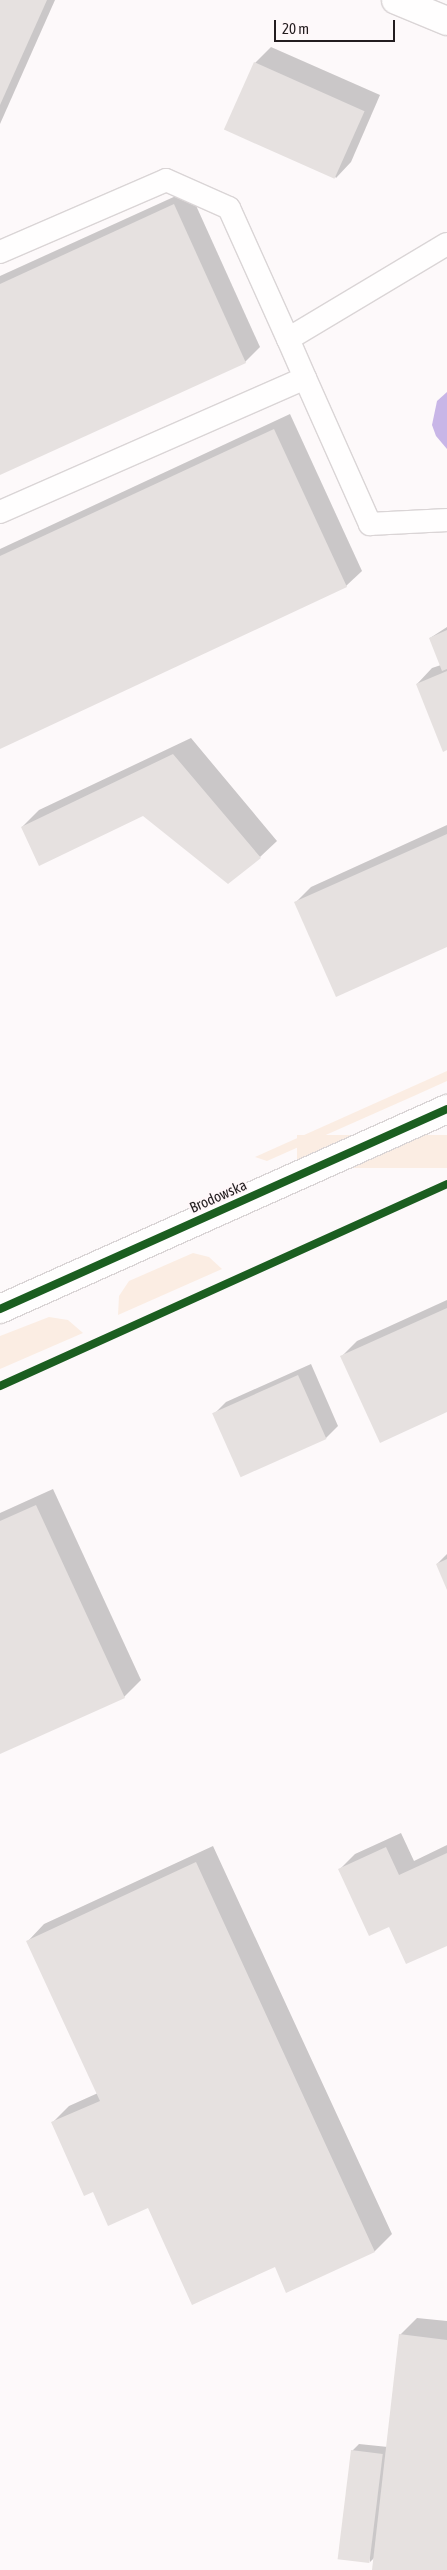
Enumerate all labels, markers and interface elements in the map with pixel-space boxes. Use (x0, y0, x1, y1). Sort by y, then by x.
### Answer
scale bar (277, 10, 398, 42)
text: 20 m (282, 20, 309, 37)
street label: Brodowska (187, 1175, 249, 1217)

